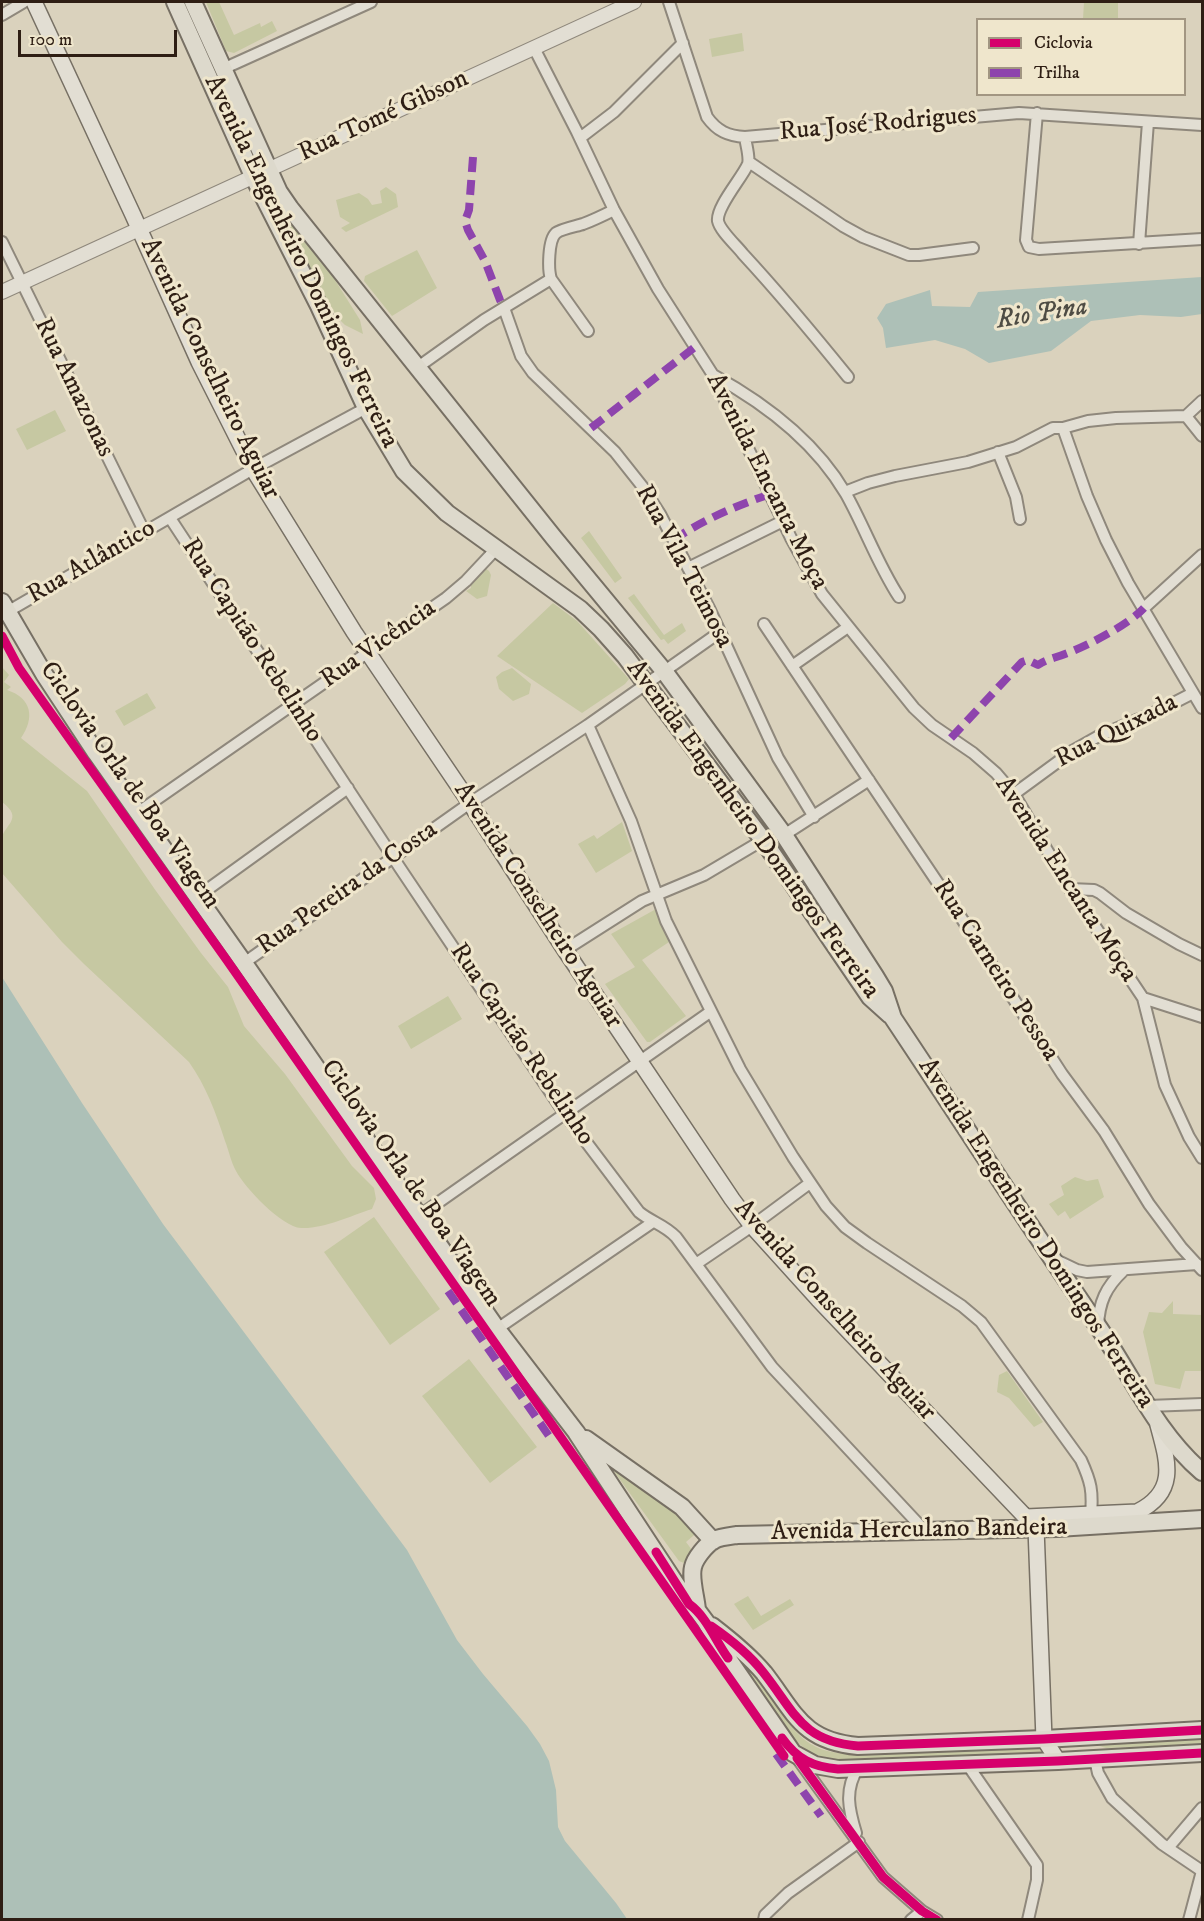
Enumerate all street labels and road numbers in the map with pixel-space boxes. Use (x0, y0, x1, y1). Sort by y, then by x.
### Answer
street label: Rua Tomé Gibson (294, 64, 474, 170)
street label: Avenida Engenheiro Domingos Ferreira (196, 70, 404, 454)
street label: Rua José Rodrigues (778, 101, 978, 149)
street label: Avenida Conselheiro Aguiar (132, 233, 286, 505)
street label: Rua Amazonas (26, 313, 120, 463)
street label: Avenida Encanta Moça (698, 368, 834, 596)
street label: Rua Vila Teimosa (627, 480, 739, 654)
street label: Rua Atlântico (22, 514, 162, 612)
street label: Rua Capitão Rebelinho (173, 533, 329, 749)
street label: Rua Vicência (315, 594, 443, 696)
street label: Avenida Engenheiro Domingos Ferreira (619, 655, 885, 1005)
street label: Ciclovia Orla de Boa Viagem (32, 656, 226, 916)
street label: Rua Quixada (1051, 688, 1183, 776)
street label: Avenida Encanta Moça (987, 771, 1143, 989)
street label: Avenida Conselheiro Aguiar (446, 777, 628, 1035)
street label: Rua Pereira da Costa (252, 815, 444, 963)
street label: Rua Carneiro Pessoa (925, 874, 1065, 1068)
street label: Rua Capitão Rebelinho (442, 938, 600, 1152)
street label: Avenida Engenheiro Domingos Ferreira (910, 1053, 1160, 1415)
street label: Ciclovia Orla de Boa Viagem (313, 1054, 507, 1314)
street label: Avenida Conselheiro Aguiar (726, 1194, 942, 1428)
street label: Avenida Herculano Bandeira (771, 1513, 1067, 1549)

